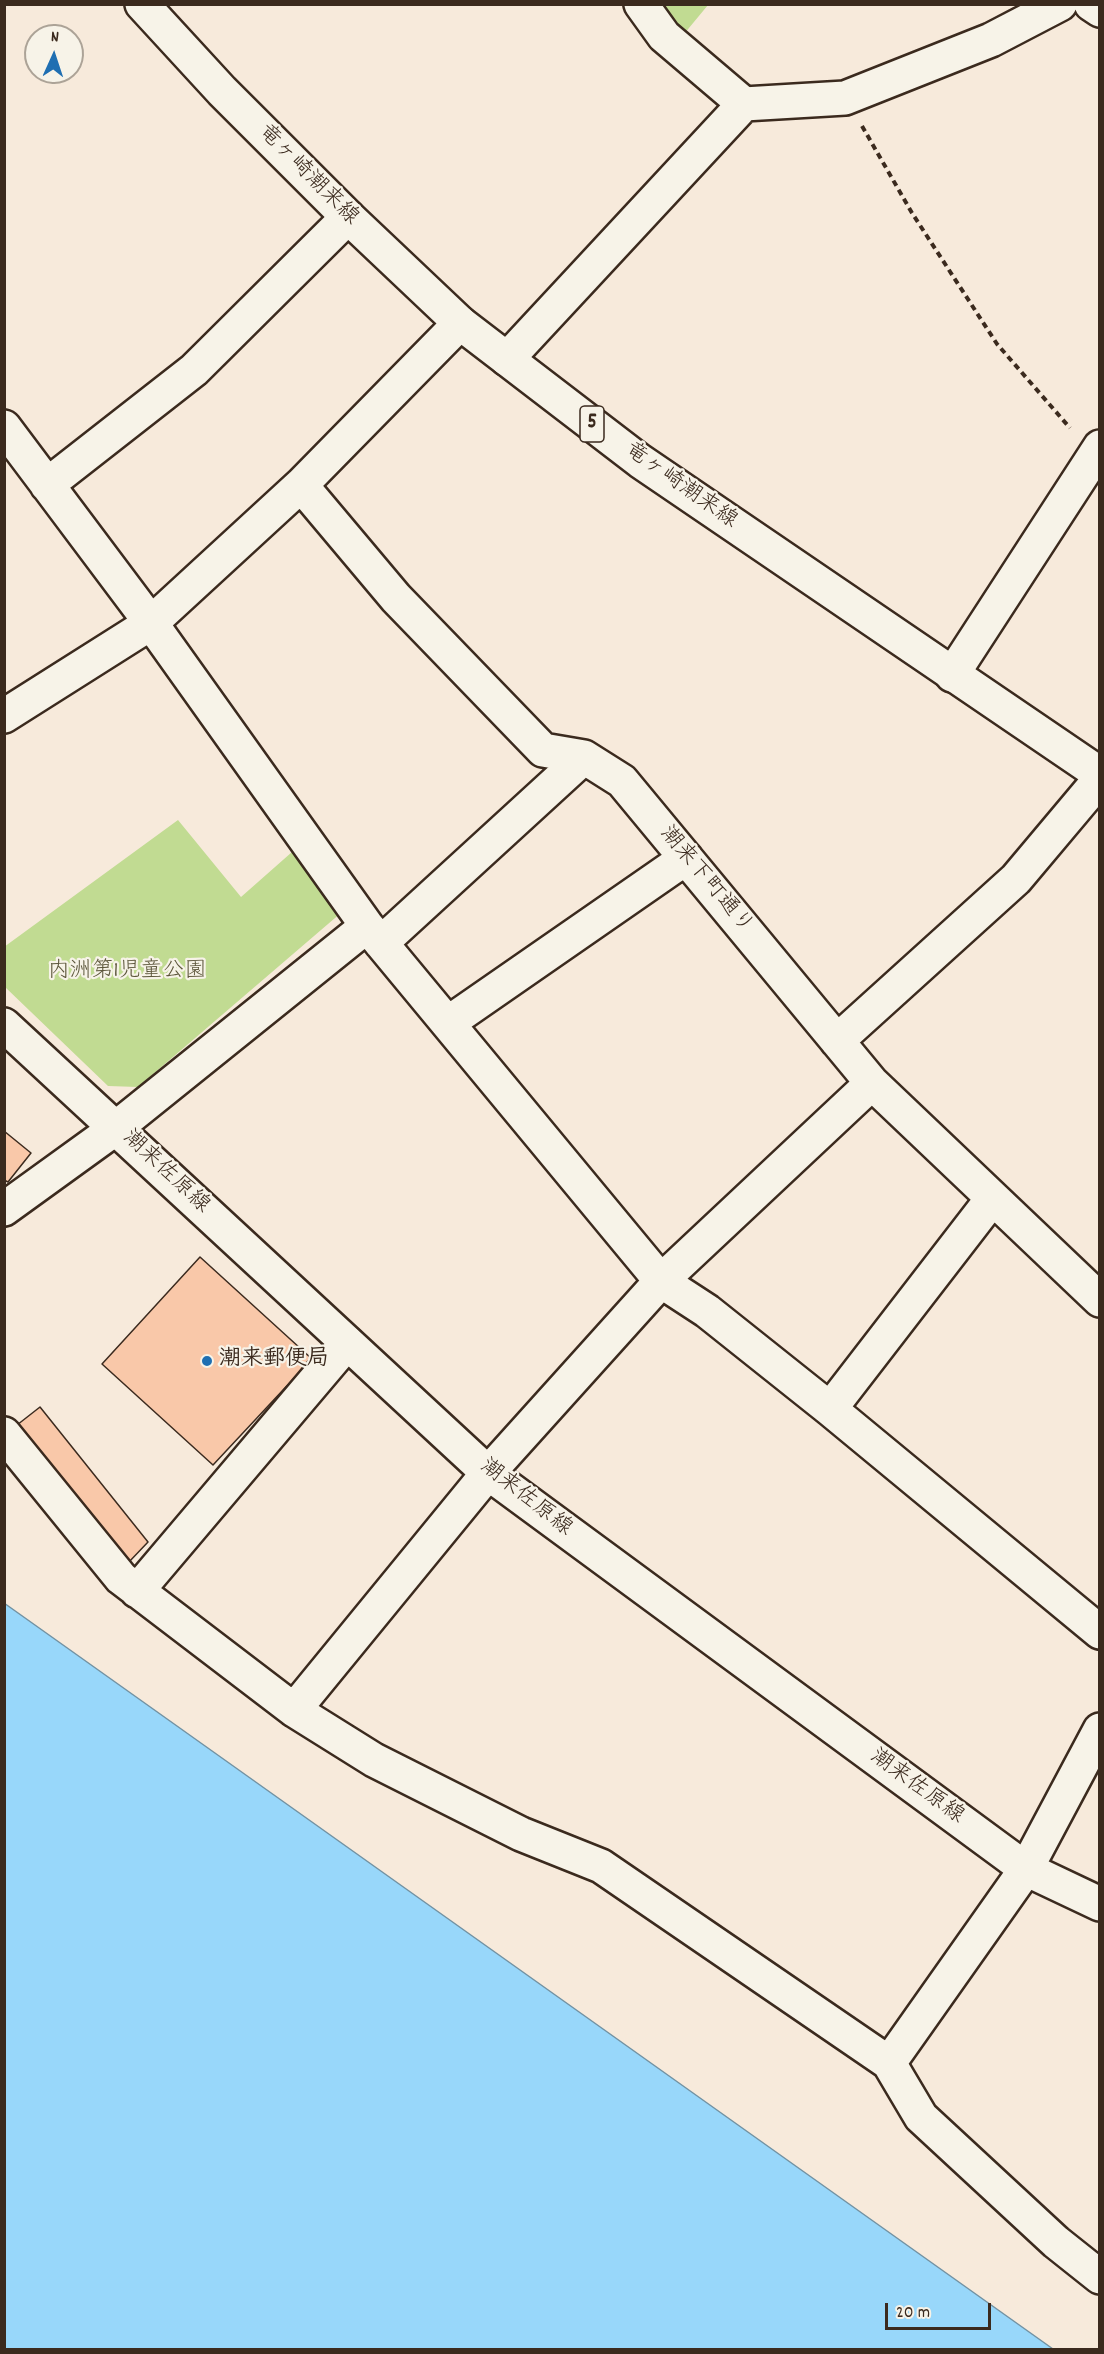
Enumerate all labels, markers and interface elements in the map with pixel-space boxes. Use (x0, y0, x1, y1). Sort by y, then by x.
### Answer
north arrow (24, 24, 84, 84)
text: N (50, 26, 59, 49)
street label: 竜ヶ崎潮来線 (251, 120, 363, 232)
road number: 5 (580, 406, 604, 442)
street label: 竜ヶ崎潮来線 (618, 438, 742, 536)
street label: 潮来下町通り (652, 822, 758, 940)
park label: 内洲第1児童公園 (48, 960, 206, 986)
street label: 潮来佐原線 (116, 1126, 214, 1220)
place label: 潮来郵便局 (219, 1348, 329, 1374)
marker: 潮来郵便局 (200, 1354, 214, 1368)
street label: 潮来佐原線 (474, 1455, 576, 1543)
street label: 潮来佐原線 (864, 1745, 968, 1831)
scale bar (888, 2291, 994, 2329)
text: 20 m (896, 2301, 930, 2326)

